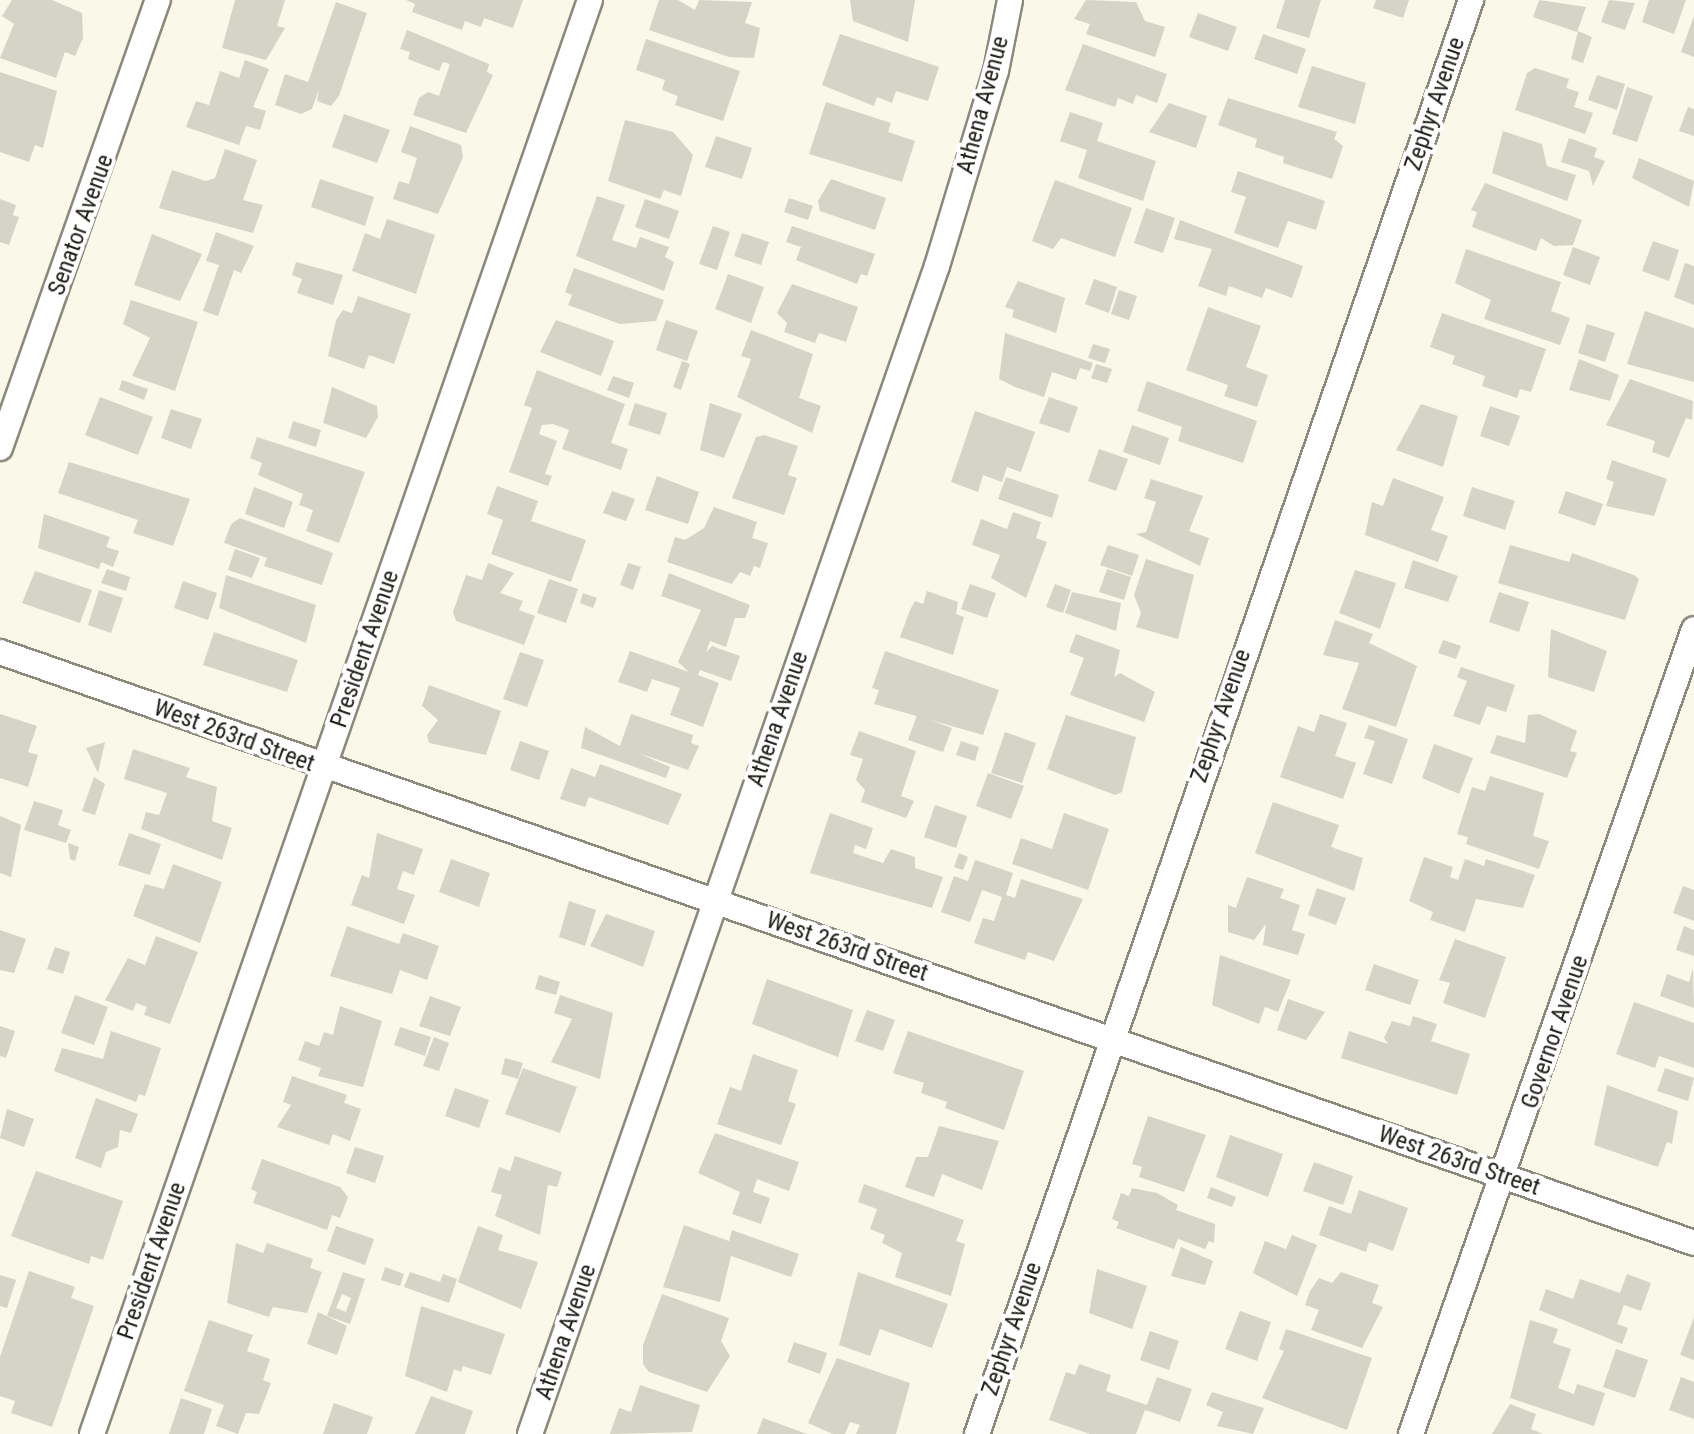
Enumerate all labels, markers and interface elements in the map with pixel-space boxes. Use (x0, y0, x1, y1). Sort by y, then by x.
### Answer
street label: Athena Avenue (951, 33, 1015, 177)
street label: Zephyr Avenue (1399, 34, 1471, 174)
street label: Senator Avenue (42, 151, 120, 299)
street label: President Avenue (325, 567, 405, 731)
street label: Zephyr Avenue (1185, 646, 1257, 786)
street label: Athena Avenue (741, 648, 815, 790)
street label: West 263rd Street (150, 694, 318, 778)
street label: West 263rd Street (762, 906, 932, 988)
street label: Governor Avenue (1515, 952, 1595, 1112)
street label: West 263rd Street (1374, 1120, 1544, 1202)
street label: President Avenue (112, 1179, 192, 1343)
street label: Zephyr Avenue (976, 1259, 1048, 1399)
street label: Athena Avenue (529, 1261, 603, 1403)

